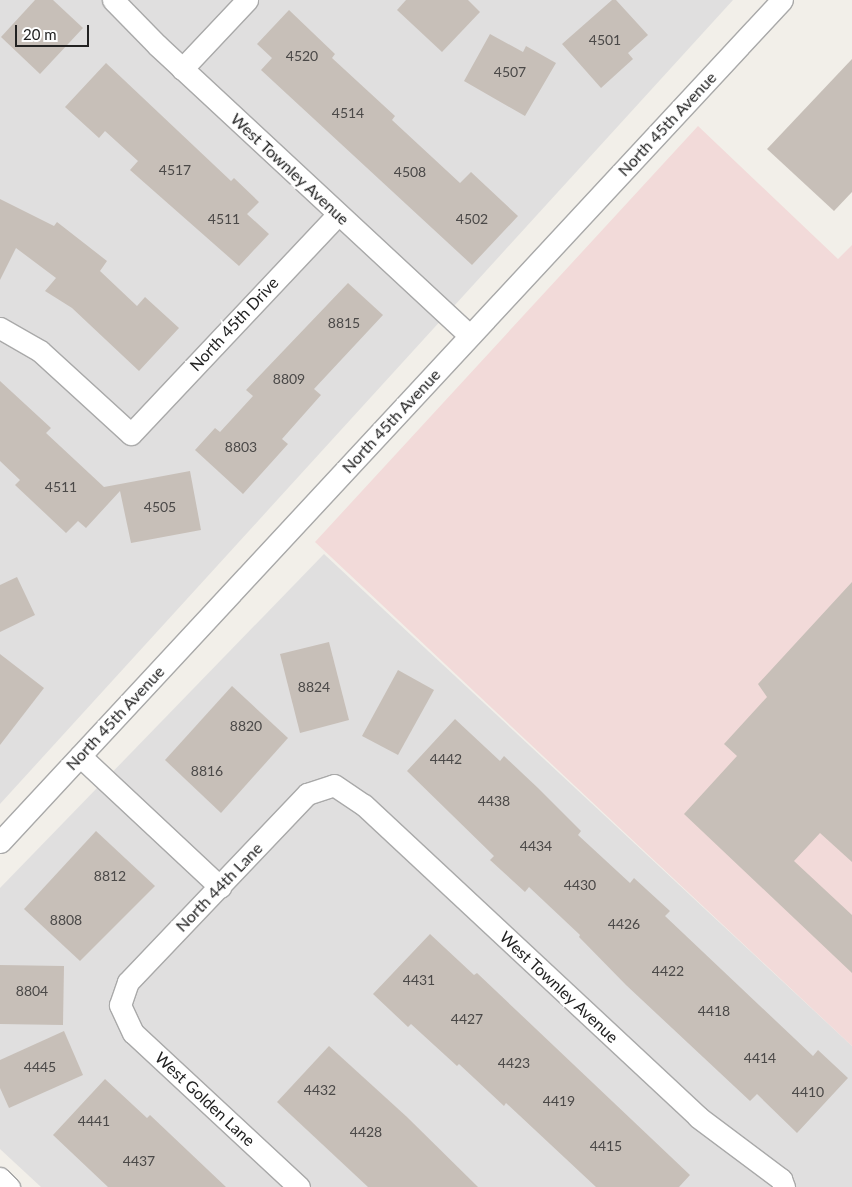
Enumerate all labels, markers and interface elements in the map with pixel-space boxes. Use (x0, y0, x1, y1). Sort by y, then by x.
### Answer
scale bar (18, 15, 91, 47)
text: 20 m (23, 25, 57, 43)
house number: 4501 (589, 32, 621, 48)
house number: 4520 (286, 48, 318, 64)
house number: 4507 (494, 64, 526, 80)
street label: North 45th Avenue (614, 68, 720, 180)
house number: 4514 (332, 105, 364, 121)
street label: West Townley Avenue (226, 109, 354, 229)
house number: 4517 (159, 162, 191, 178)
house number: 4508 (394, 164, 426, 180)
house number: 4511 (208, 211, 240, 227)
house number: 4502 (456, 211, 488, 227)
street label: North 45th Drive (186, 273, 282, 375)
house number: 8815 (328, 315, 360, 331)
street label: North 45th Avenue (338, 365, 444, 477)
house number: 8809 (273, 371, 305, 387)
house number: 8803 (225, 439, 257, 455)
house number: 4511 (45, 479, 77, 495)
house number: 4505 (144, 499, 176, 515)
street label: North 45th Avenue (62, 662, 168, 774)
house number: 8824 (298, 679, 330, 695)
house number: 8820 (230, 718, 262, 734)
house number: 4442 (430, 751, 462, 767)
house number: 8816 (191, 763, 223, 779)
house number: 4438 (478, 793, 510, 809)
street label: North 44th Lane (172, 838, 266, 936)
house number: 4434 (520, 838, 552, 854)
house number: 8812 (94, 868, 126, 884)
house number: 4430 (564, 877, 596, 893)
house number: 8808 (50, 912, 82, 928)
house number: 4426 (608, 916, 640, 932)
street label: West Townley Avenue (495, 927, 623, 1047)
house number: 4422 (652, 963, 684, 979)
house number: 4431 (403, 972, 435, 988)
house number: 8804 (16, 983, 48, 999)
house number: 4418 (698, 1003, 730, 1019)
house number: 4427 (451, 1011, 483, 1027)
street label: West Golden Lane (151, 1048, 259, 1150)
house number: 4414 (744, 1050, 776, 1066)
house number: 4423 (498, 1055, 530, 1071)
house number: 4445 (24, 1059, 56, 1075)
house number: 4432 (304, 1082, 336, 1098)
house number: 4410 (792, 1084, 824, 1100)
house number: 4419 (543, 1093, 575, 1109)
house number: 4441 (78, 1113, 110, 1129)
house number: 4428 (350, 1124, 382, 1140)
house number: 4415 (590, 1138, 622, 1154)
house number: 4437 (123, 1153, 155, 1169)

